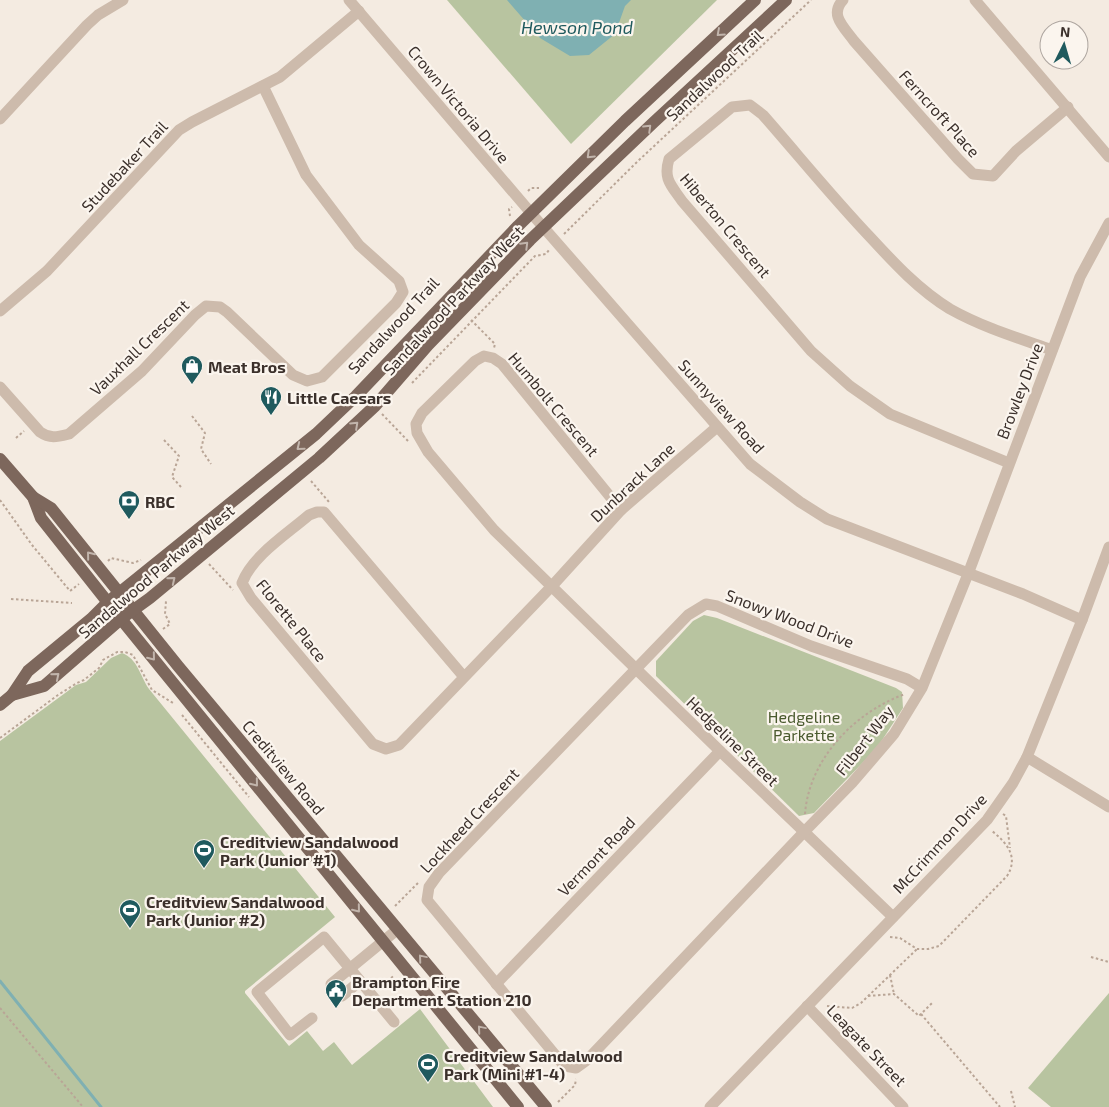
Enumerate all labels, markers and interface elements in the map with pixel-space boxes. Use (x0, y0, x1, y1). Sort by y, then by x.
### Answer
water label: Hewson Pond (521, 16, 633, 38)
north arrow (1039, 20, 1089, 70)
text: N (1059, 23, 1071, 40)
street label: Sandalwood Trail (662, 25, 766, 125)
one-way arrow (716, 27, 725, 36)
street label: Crown Victoria Drive (404, 41, 514, 167)
street label: Ferncroft Place (896, 65, 984, 161)
street label: Studebaker Trail (77, 116, 171, 215)
one-way arrow (642, 125, 651, 134)
one-way arrow (587, 149, 596, 158)
street label: Hiberton Crescent (677, 169, 775, 281)
street label: Sandalwood Parkway West (379, 221, 527, 379)
one-way arrow (520, 242, 529, 251)
street label: Sandalwood Trail (343, 273, 443, 377)
street label: Vauxhall Crescent (86, 295, 192, 399)
street label: Browley Drive (992, 340, 1046, 442)
street label: Humbolt Crescent (505, 348, 603, 460)
shop icon: Meat Bros (180, 354, 204, 385)
street label: Sunnyview Road (675, 355, 769, 457)
place label: Meat Bros (208, 357, 286, 376)
restaurant icon: Little Caesars (259, 385, 283, 416)
place label: Little Caesars (287, 388, 391, 407)
one-way arrow (349, 422, 358, 431)
street label: Dunbrack Lane (586, 438, 678, 526)
one-way arrow (296, 441, 305, 450)
bank icon: RBC (117, 489, 141, 520)
place label: RBC (145, 492, 175, 511)
street label: Sandalwood Parkway West (74, 500, 238, 642)
one-way arrow (86, 551, 95, 560)
street label: Florette Place (253, 575, 331, 665)
one-way arrow (166, 577, 175, 585)
street label: Snowy Wood Drive (723, 585, 857, 651)
one-way arrow (147, 651, 155, 660)
one-way arrow (50, 673, 59, 682)
street label: Hedgeline Street (683, 692, 783, 790)
street label: Filbert Way (831, 701, 897, 779)
park label: Hedgeline Parkette (768, 707, 840, 744)
street label: Creditview Road (239, 716, 329, 818)
street label: Lockheed Crescent (416, 764, 522, 876)
one-way arrow (249, 777, 257, 786)
street label: McCrimmon Drive (888, 789, 990, 897)
street label: Vermont Road (553, 812, 639, 900)
place label: Creditview Sandalwood Park (Junior #1) (220, 832, 399, 869)
sports icon: Creditview Sandalwood Park (Junior #1) (192, 838, 216, 869)
place label: Creditview Sandalwood Park (Junior #2) (146, 892, 325, 929)
sports icon: Creditview Sandalwood Park (Junior #2) (118, 898, 142, 929)
one-way arrow (352, 903, 360, 912)
one-way arrow (420, 955, 428, 964)
place label: Brampton Fire Department Station 210 (352, 972, 532, 1009)
public building icon: Brampton Fire Department Station 210 (324, 978, 348, 1009)
street label: Leagate Street (823, 1000, 911, 1090)
one-way arrow (478, 1026, 487, 1035)
place label: Creditview Sandalwood Park (Mini #1-4) (444, 1046, 623, 1083)
sports icon: Creditview Sandalwood Park (Mini #1-4) (416, 1052, 440, 1083)

